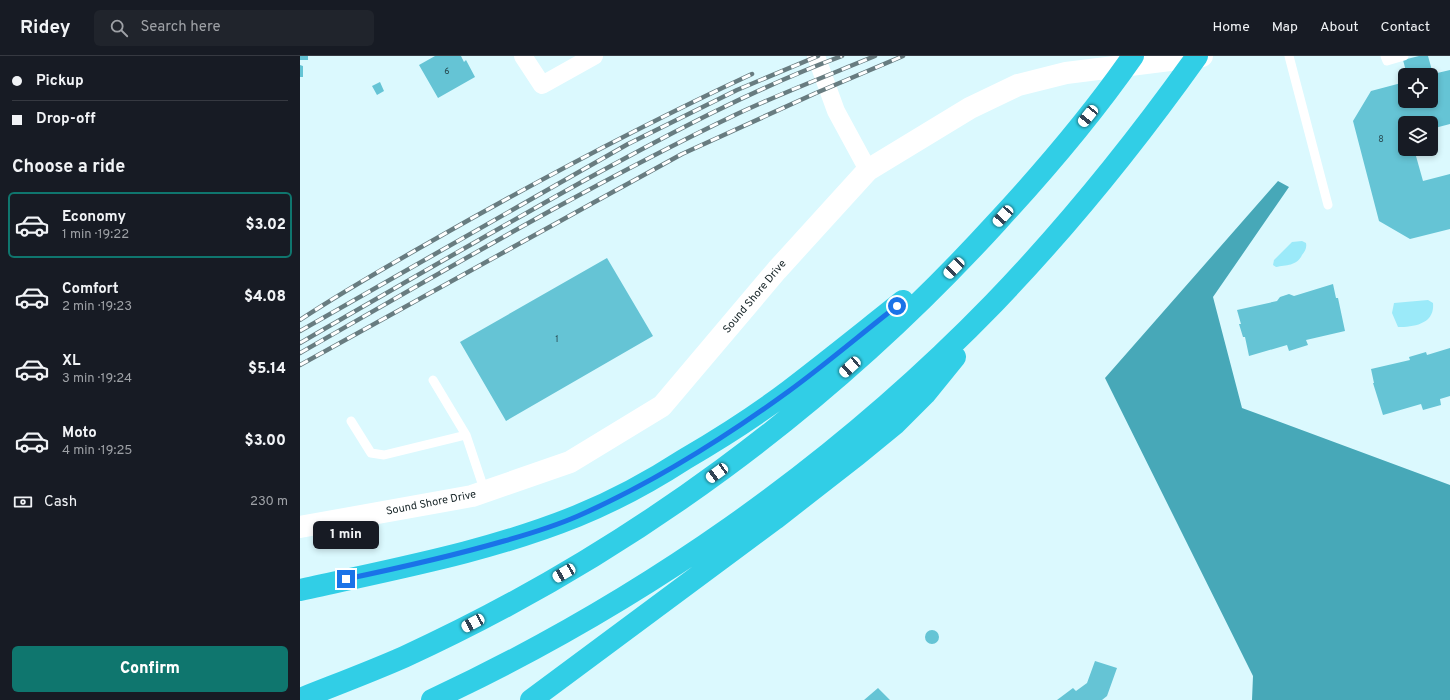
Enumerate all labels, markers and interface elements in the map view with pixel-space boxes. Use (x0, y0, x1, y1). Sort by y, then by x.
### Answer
search box (94, 10, 374, 46)
text: Ridey (20, 16, 70, 40)
icon: search (108, 17, 130, 39)
text: Search here (140, 18, 221, 37)
text: Home (1213, 19, 1250, 36)
text: Map (1272, 19, 1298, 36)
text: About (1320, 19, 1359, 36)
text: Contact (1381, 19, 1430, 36)
house number: 6 (444, 66, 450, 77)
map controls (1398, 68, 1438, 156)
button: locate (1398, 68, 1438, 108)
text: Pickup (36, 72, 84, 91)
car (1076, 103, 1100, 129)
text: Drop-off (36, 110, 96, 129)
button: layers (1398, 116, 1438, 156)
house number: 8 (1378, 134, 1384, 145)
text: Choose a ride (12, 156, 125, 179)
car (991, 203, 1015, 229)
icon: car (14, 207, 50, 243)
text: Economy (62, 208, 126, 227)
text: $3.02 (245, 216, 286, 235)
text: 1 min · 19:22 (62, 227, 129, 243)
car (941, 255, 967, 281)
street label: Sound Shore Drive (720, 257, 790, 336)
icon: car (14, 279, 50, 315)
text: Comfort (62, 280, 119, 299)
text: $4.08 (244, 288, 286, 307)
route start (888, 297, 906, 315)
text: 2 min · 19:23 (62, 299, 132, 315)
house number: 1 (555, 334, 559, 345)
icon: car (14, 351, 50, 387)
text: XL (62, 352, 80, 371)
car (837, 355, 863, 379)
text: $5.14 (248, 360, 286, 379)
text: 3 min · 19:24 (62, 371, 132, 387)
icon: car (14, 423, 50, 459)
text: Moto (62, 424, 97, 443)
text: $3.00 (245, 432, 286, 451)
text: 4 min · 19:25 (62, 443, 132, 459)
car (704, 461, 730, 485)
street label: Sound Shore Drive (385, 487, 478, 519)
icon: cash (12, 491, 34, 513)
text: Cash (44, 493, 77, 512)
text: 230 m (250, 494, 288, 510)
callout: 1 min (313, 521, 379, 549)
text: 1 min (330, 527, 362, 543)
car (551, 562, 577, 584)
route end (337, 570, 355, 588)
car (460, 612, 486, 634)
button: Confirm (12, 646, 288, 692)

